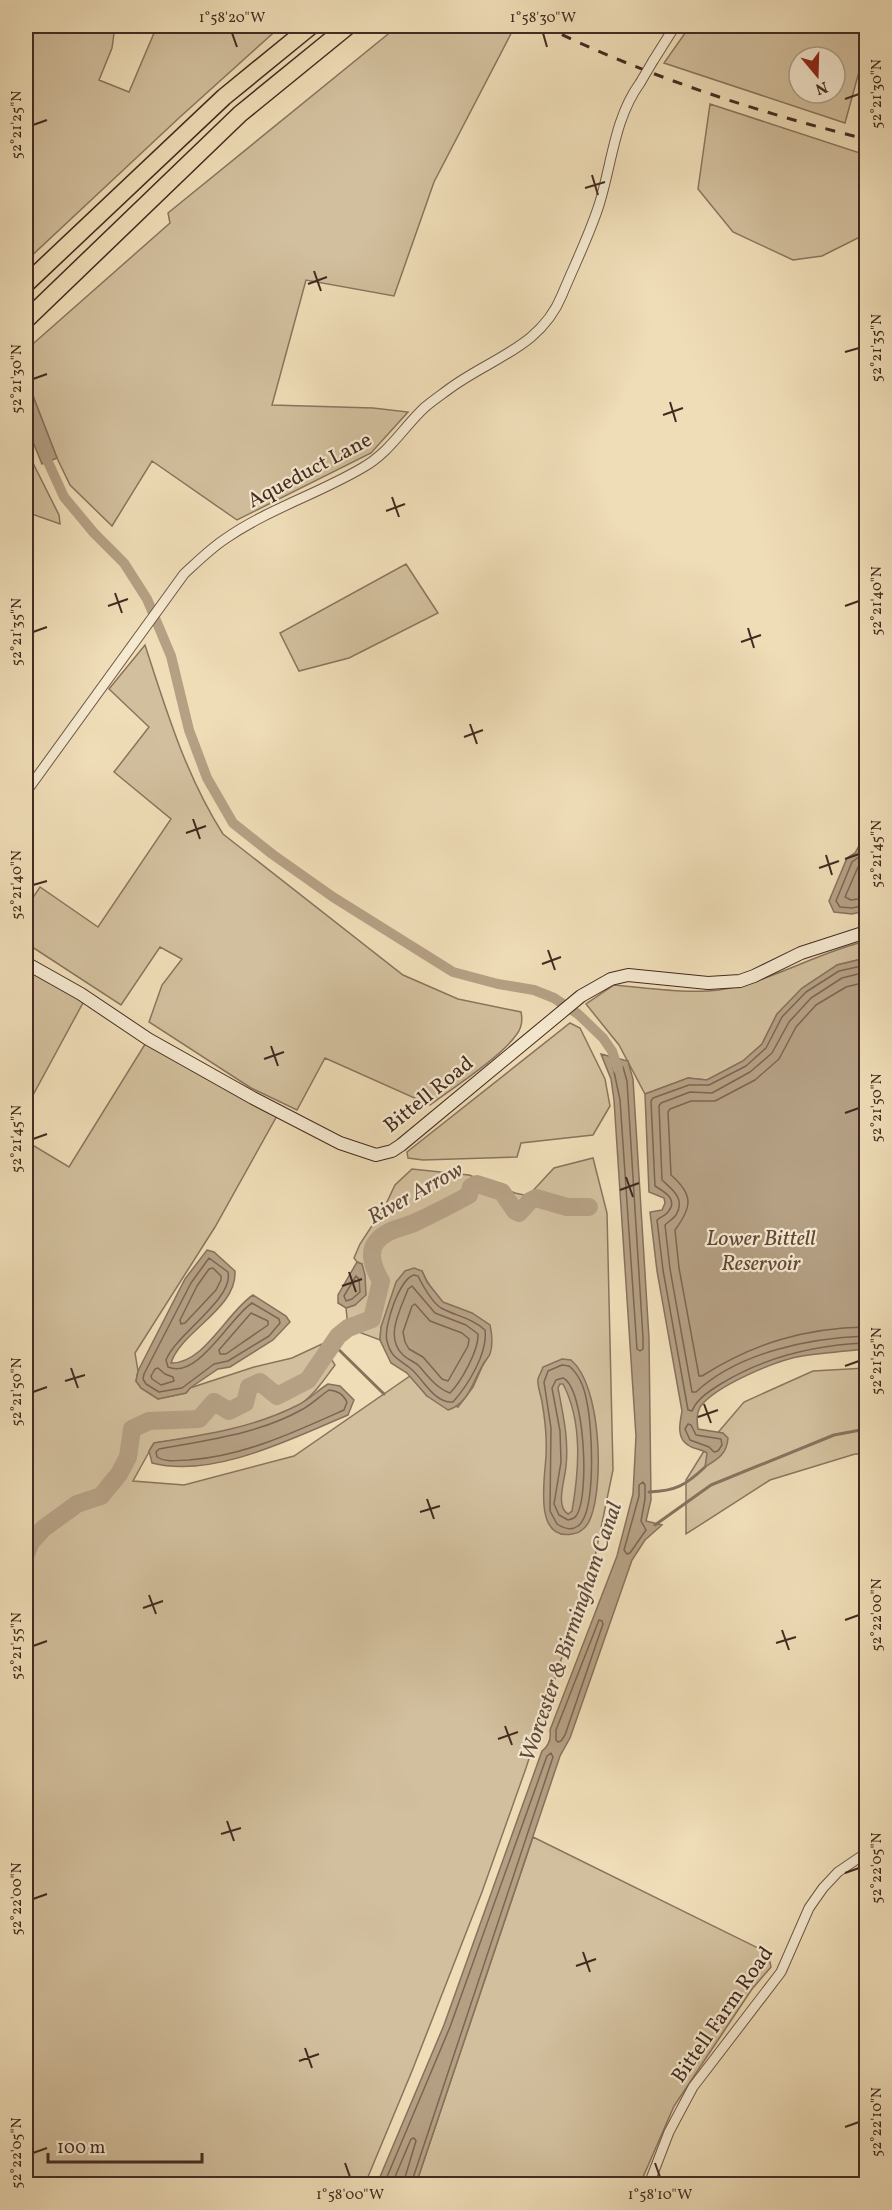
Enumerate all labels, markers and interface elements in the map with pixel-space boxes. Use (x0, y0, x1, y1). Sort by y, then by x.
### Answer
text: 1°58'20"W (199, 8, 265, 29)
text: 1°58'30"W (510, 8, 576, 29)
north arrow (787, 45, 847, 105)
text: 52°21'30"N (867, 59, 888, 129)
text: N (812, 75, 830, 100)
text: 52°21'25"N (7, 91, 28, 159)
text: 52°21'35"N (867, 314, 888, 382)
text: 52°21'30"N (7, 344, 28, 414)
street label: Aqueduct Lane (243, 426, 377, 516)
text: 52°21'40"N (867, 566, 888, 636)
text: 52°21'35"N (7, 598, 28, 666)
text: 52°21'45"N (867, 820, 888, 888)
text: 52°21'40"N (7, 850, 28, 920)
street label: Bittell Road (378, 1050, 480, 1140)
text: 52°21'50"N (867, 1073, 888, 1143)
text: 52°21'45"N (7, 1105, 28, 1173)
water label: River Arrow (362, 1155, 470, 1233)
water label: Lower Bittell Reservoir (706, 1224, 816, 1280)
text: 52°21'55"N (867, 1327, 888, 1395)
text: 52°21'50"N (7, 1357, 28, 1427)
water label: Worcester & Birmingham Canal (513, 1498, 631, 1766)
text: 52°22'00"N (867, 1578, 888, 1652)
text: 52°21'55"N (7, 1612, 28, 1680)
text: 52°22'05"N (867, 1832, 888, 1904)
text: 52°22'00"N (7, 1862, 28, 1936)
street label: Bittell Farm Road (665, 1941, 781, 2089)
text: 52°22'10"N (867, 2087, 888, 2157)
text: 52°22'05"N (7, 2117, 28, 2189)
scale bar (48, 2126, 202, 2164)
text: 100 m (57, 2136, 106, 2161)
text: 1°58'00"W (316, 2185, 384, 2206)
text: 1°58'10"W (628, 2185, 692, 2206)

